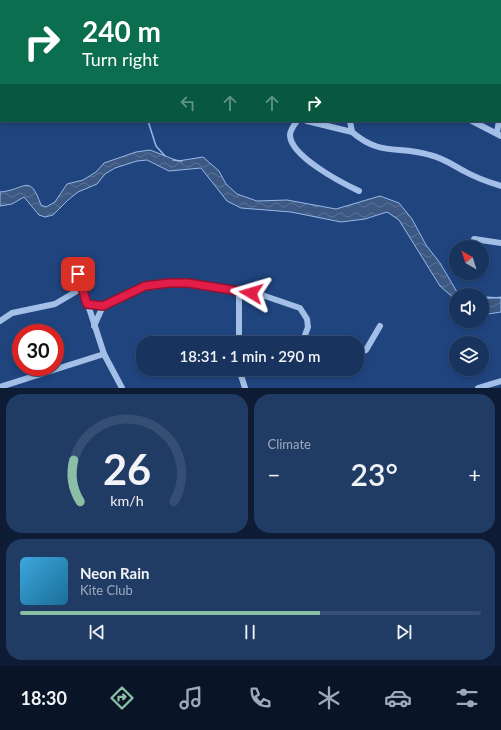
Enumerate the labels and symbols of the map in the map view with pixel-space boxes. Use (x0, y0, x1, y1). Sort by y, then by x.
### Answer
north arrow (449, 240, 489, 280)
pin (61, 257, 95, 291)
position arrow (230, 272, 272, 314)
speed limit sign: 30 (12, 324, 64, 376)

